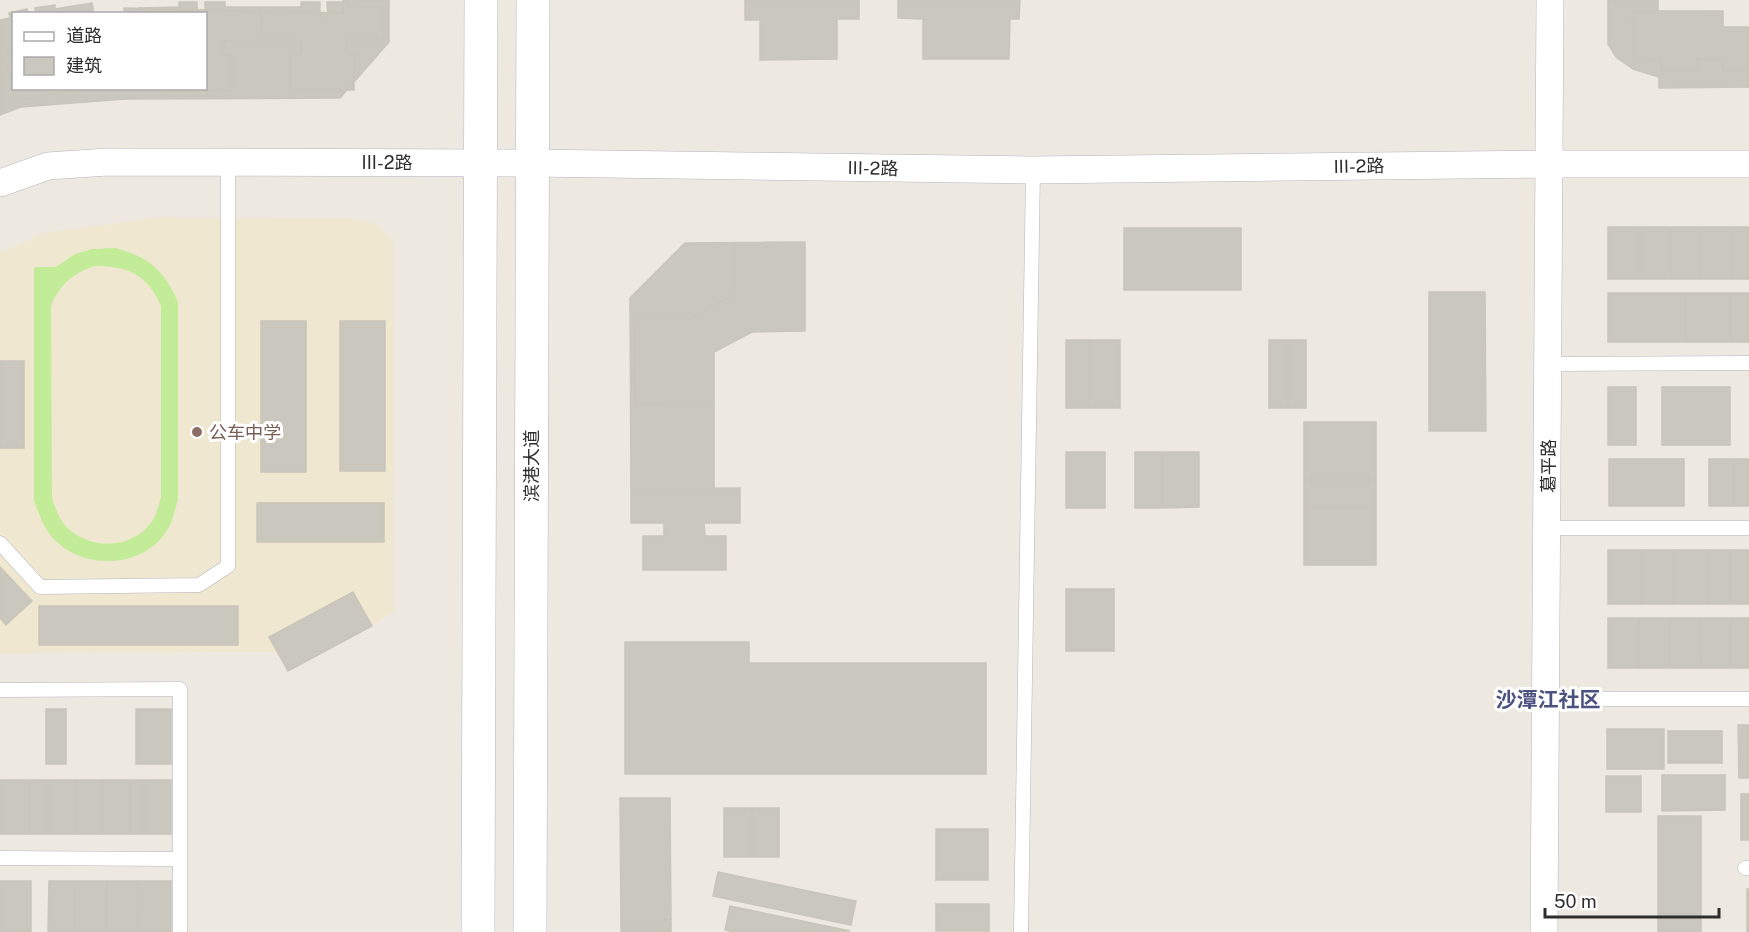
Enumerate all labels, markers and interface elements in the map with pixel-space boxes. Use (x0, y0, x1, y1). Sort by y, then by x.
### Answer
legend (12, 12, 207, 90)
text: 道路 (66, 25, 102, 46)
text: 建筑 (66, 55, 102, 76)
street label: III-2路 (362, 152, 412, 173)
street label: III-2路 (1333, 155, 1385, 177)
street label: III-2路 (847, 157, 899, 179)
place label: 公车中学 (209, 422, 281, 443)
marker: 公车中学 (190, 425, 204, 439)
street label: 滨港大道 (521, 430, 542, 502)
street label: 葛平路 (1538, 439, 1559, 493)
district label: 沙潭江社区 (1496, 687, 1601, 712)
scale bar (1545, 881, 1719, 919)
text: 50 m (1554, 891, 1597, 912)

